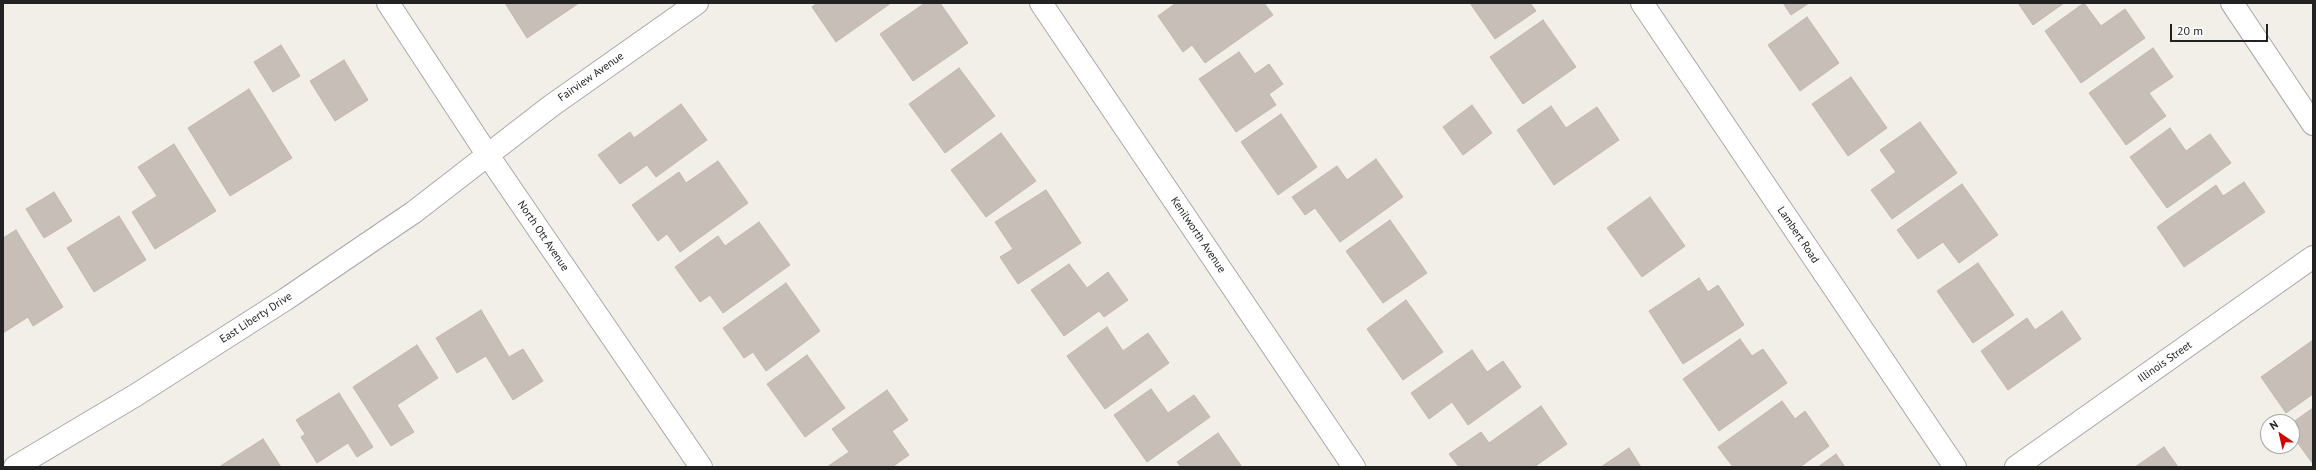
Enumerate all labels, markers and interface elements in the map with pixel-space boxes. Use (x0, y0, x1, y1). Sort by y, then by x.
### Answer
scale bar (2172, 16, 2270, 42)
text: 20 m (2177, 23, 2203, 38)
street label: Fairview Avenue (556, 50, 626, 104)
street label: Kenilworth Avenue (1168, 194, 1228, 276)
street label: North Ott Avenue (515, 198, 571, 274)
street label: Lambert Road (1774, 204, 1822, 266)
street label: East Liberty Drive (217, 290, 295, 346)
street label: Illinois Street (2135, 338, 2195, 386)
north arrow (2260, 414, 2300, 454)
text: N (2267, 417, 2281, 433)

